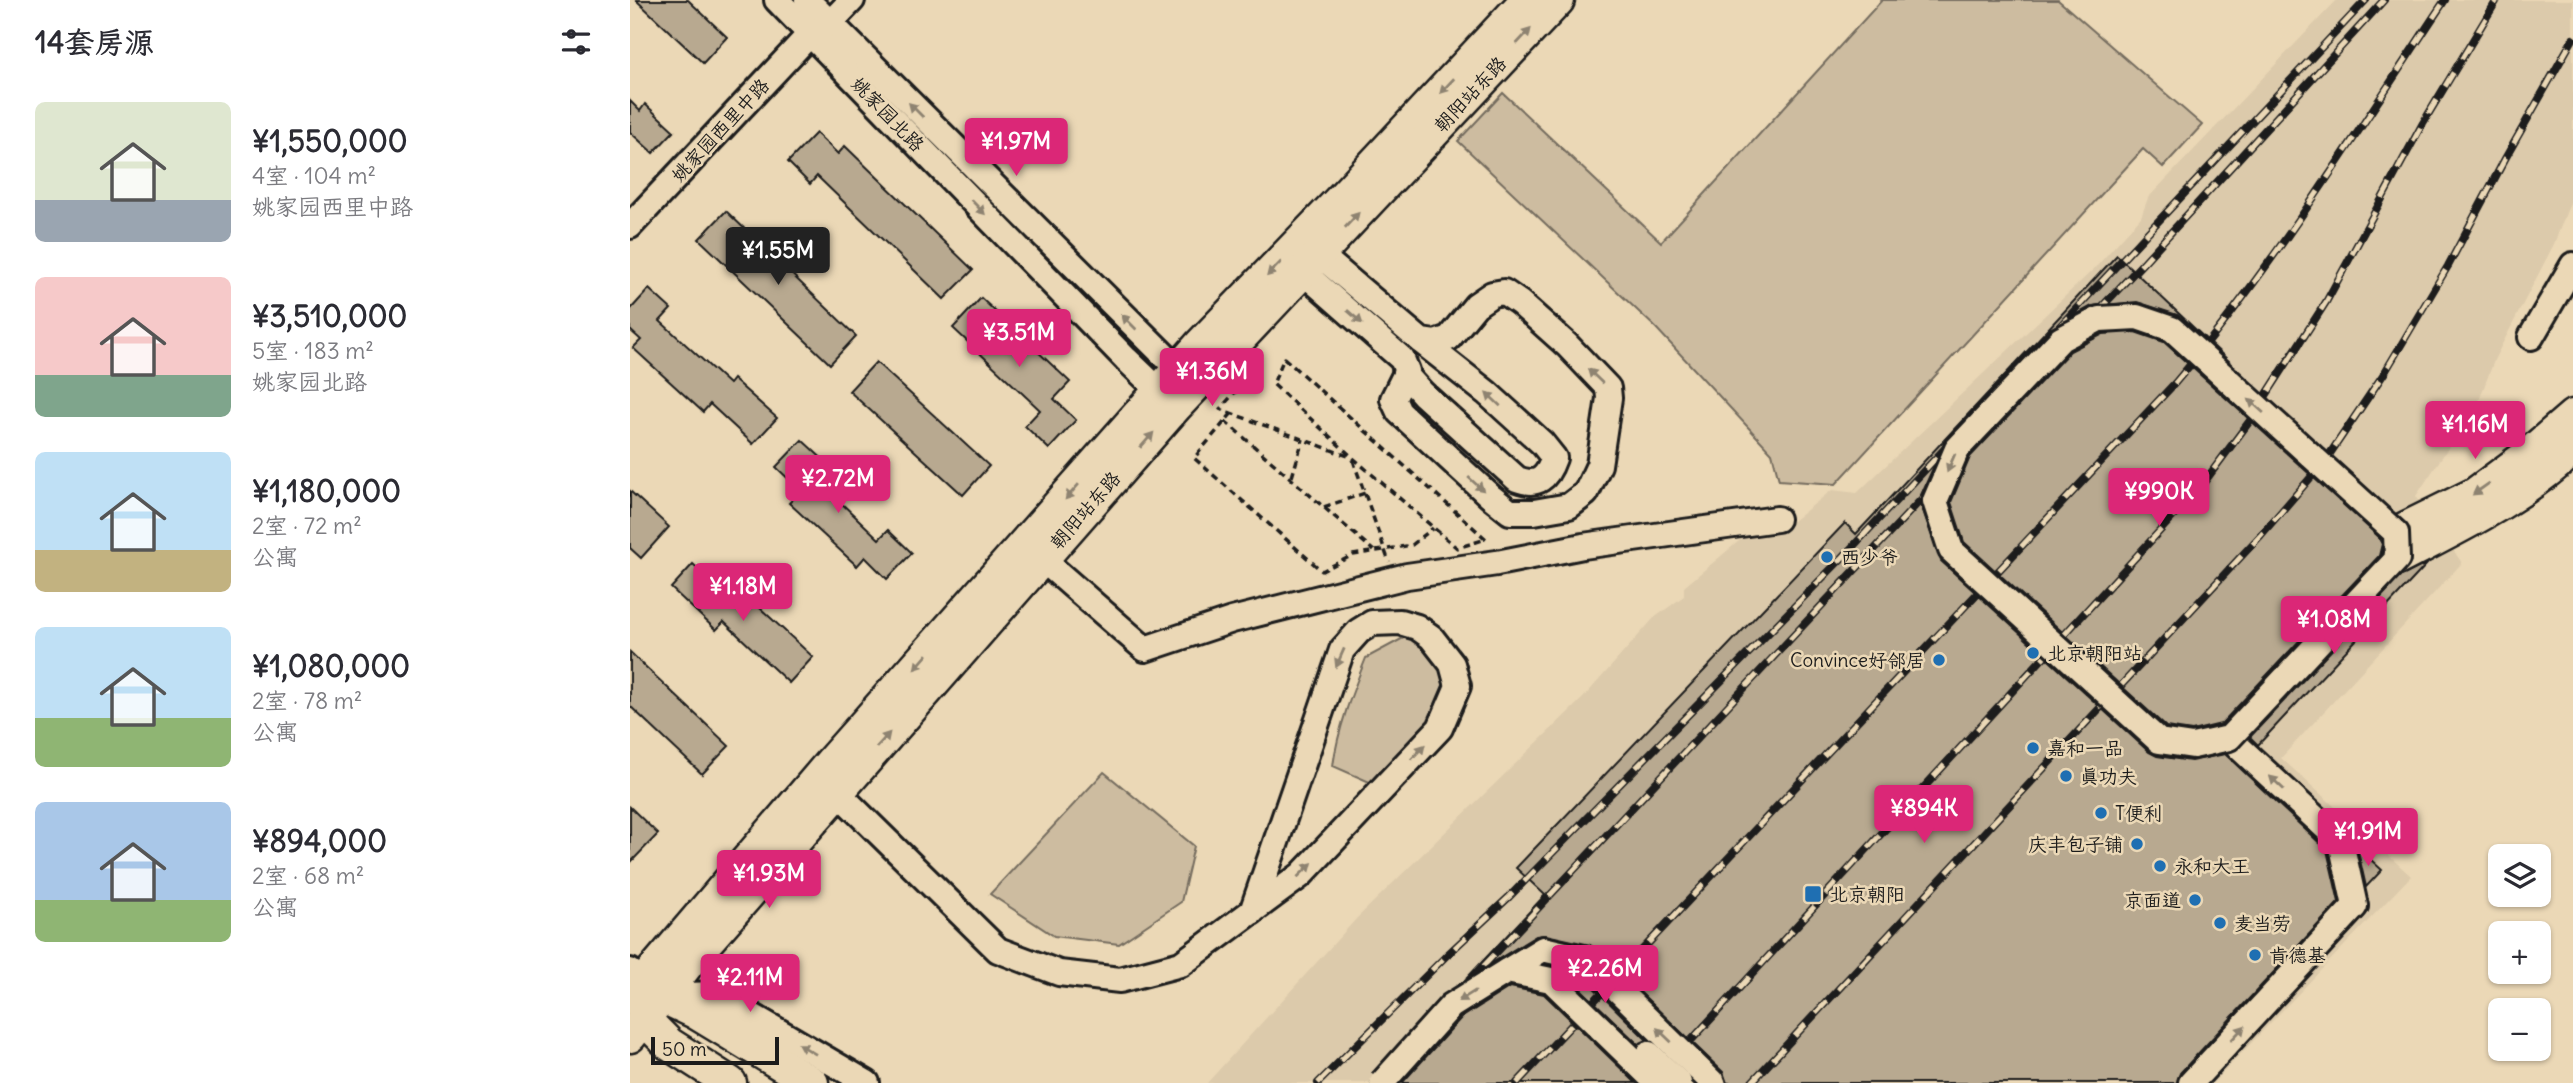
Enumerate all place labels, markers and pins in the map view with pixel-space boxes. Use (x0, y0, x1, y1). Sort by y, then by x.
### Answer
pin: ¥1.97M (959, 118, 1073, 178)
pin: ¥1.55M (721, 228, 835, 287)
pin: ¥3.51M (962, 310, 1076, 369)
pin: ¥1.36M (1155, 348, 1269, 408)
pin: ¥1.16M (2418, 402, 2532, 461)
pin: ¥2.72M (781, 456, 895, 515)
pin: ¥990K (2110, 468, 2208, 528)
place label: 西少爷 (1841, 545, 1898, 569)
marker: 西少爷 (1819, 549, 1835, 565)
pin: ¥1.18M (686, 564, 800, 623)
pin: ¥1.08M (2277, 596, 2391, 656)
place label: 北京朝阳站 (2047, 641, 2142, 665)
marker: 北京朝阳站 (2025, 645, 2041, 661)
place label: Convince好邻居 (1790, 648, 1925, 672)
marker: Convince好邻居 (1931, 652, 1947, 668)
place label: 嘉和一品 (2047, 736, 2123, 760)
marker: 嘉和一品 (2025, 740, 2041, 756)
place label: 真功夫 (2080, 764, 2137, 788)
marker: 真功夫 (2058, 768, 2074, 784)
pin: ¥894K (1875, 786, 1973, 845)
place label: T便利 (2115, 801, 2163, 825)
marker: T便利 (2093, 805, 2109, 821)
pin: ¥1.91M (2311, 808, 2425, 868)
place label: 庆丰包子铺 (2028, 832, 2123, 856)
marker: 庆丰包子铺 (2129, 836, 2145, 852)
pin: ¥1.93M (712, 850, 826, 910)
place label: 永和大王 (2174, 854, 2250, 878)
marker: 永和大王 (2152, 858, 2168, 874)
place label: 北京朝阳 (1829, 882, 1905, 906)
marker: 北京朝阳 (1803, 884, 1823, 904)
place label: 京面道 (2124, 888, 2181, 912)
marker: 京面道 (2187, 892, 2203, 908)
place label: 麦当劳 (2234, 911, 2291, 935)
marker: 麦当劳 (2212, 915, 2228, 931)
place label: 肯德基 (2269, 943, 2326, 967)
pin: ¥2.26M (1548, 946, 1662, 1005)
marker: 肯德基 (2247, 947, 2263, 963)
pin: ¥2.11M (693, 954, 807, 1014)

